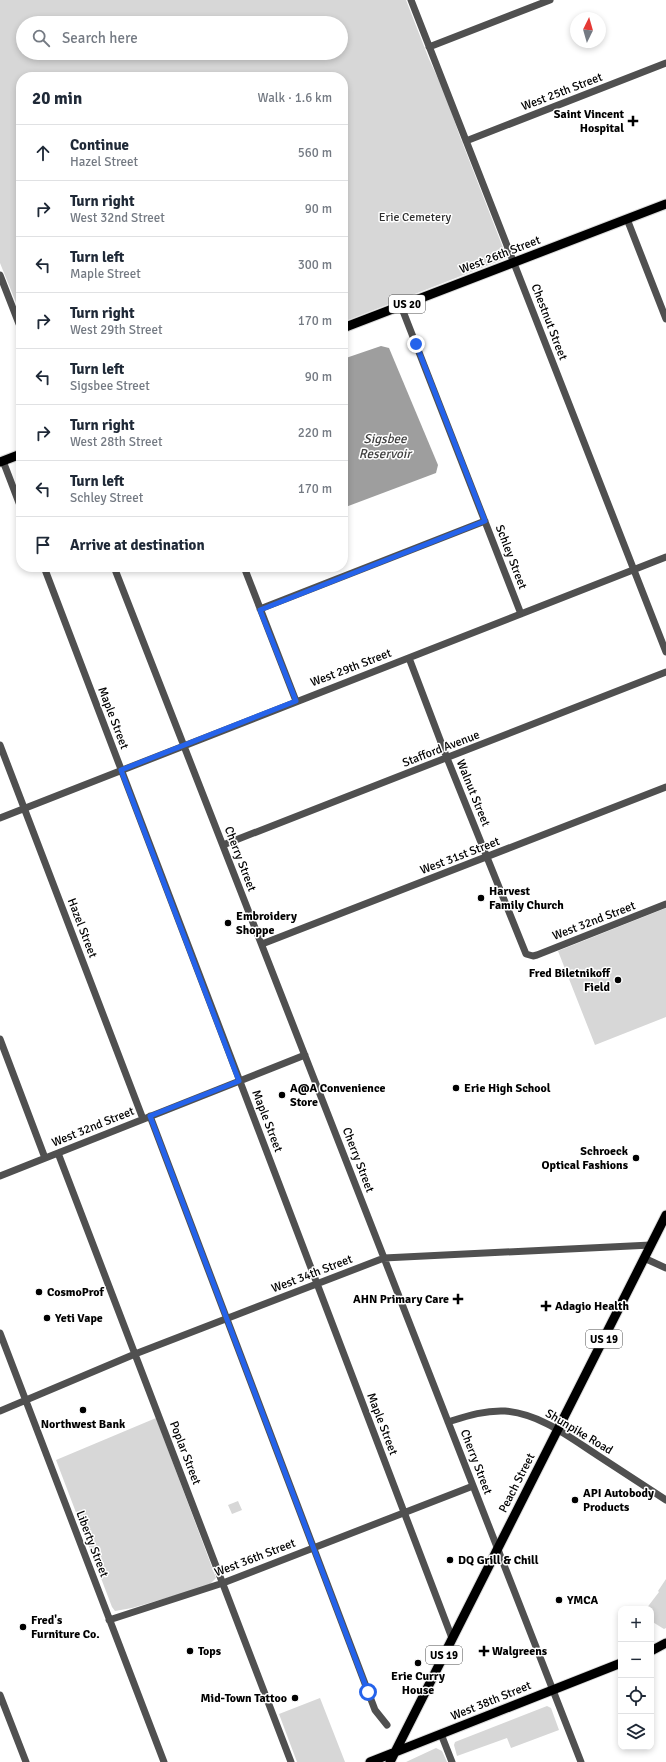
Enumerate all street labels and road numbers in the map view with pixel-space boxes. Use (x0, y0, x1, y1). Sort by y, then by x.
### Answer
street label: West 25th Street (519, 70, 605, 114)
street label: West 26th Street (457, 233, 543, 277)
street label: Chestnut Street (528, 282, 570, 362)
road number: US 20 (389, 295, 425, 313)
street label: Schley Street (492, 523, 530, 591)
street label: West 29th Street (308, 646, 394, 690)
street label: Maple Street (94, 685, 132, 751)
street label: Stafford Avenue (400, 727, 482, 771)
street label: Walnut Street (453, 757, 493, 829)
street label: Cherry Street (221, 824, 259, 894)
street label: West 31st Street (418, 834, 502, 878)
street label: Hazel Street (64, 896, 100, 960)
street label: West 32nd Street (550, 898, 638, 944)
street label: Maple Street (248, 1088, 286, 1154)
street label: West 32nd Street (50, 1104, 136, 1150)
street label: Cherry Street (339, 1125, 377, 1195)
street label: West 34th Street (269, 1252, 355, 1296)
road number: US 19 (586, 1330, 622, 1348)
street label: Maple Street (363, 1391, 401, 1457)
street label: Shunpike Road (543, 1406, 615, 1458)
street label: Poplar Street (166, 1419, 204, 1487)
street label: Cherry Street (457, 1427, 495, 1497)
street label: Peach Street (496, 1451, 538, 1515)
street label: Liberty Street (72, 1509, 112, 1579)
street label: West 36th Street (212, 1536, 298, 1580)
road number: US 19 (426, 1646, 462, 1664)
street label: West 38th Street (449, 1678, 533, 1724)

